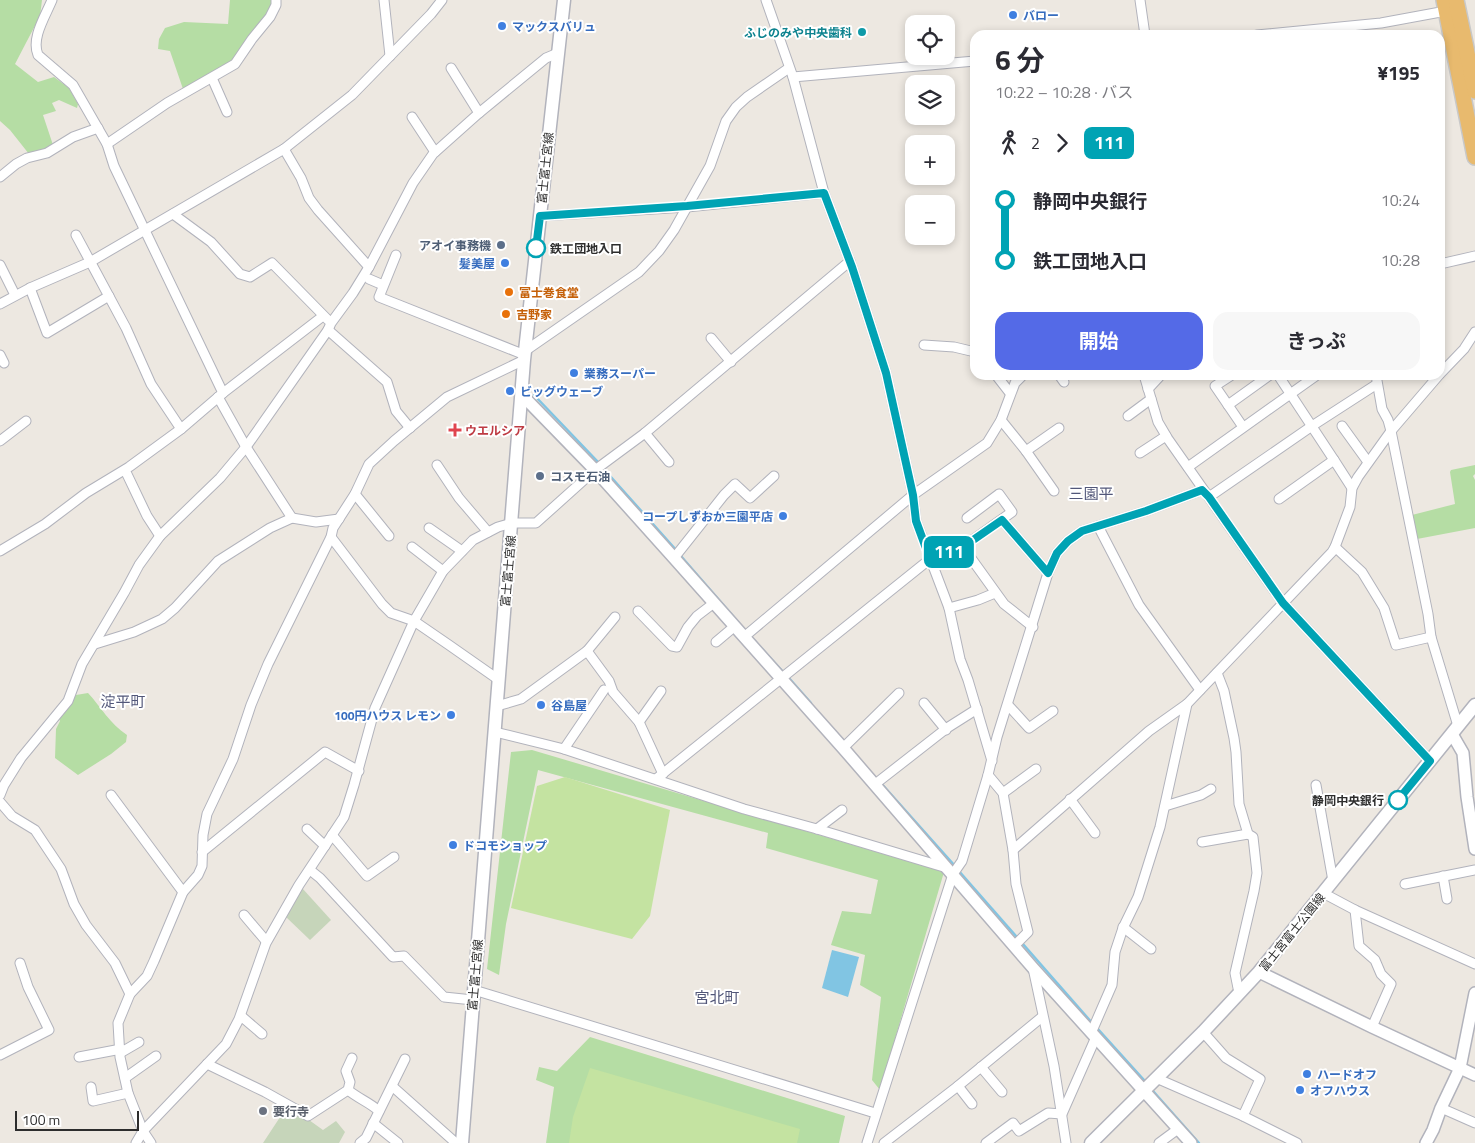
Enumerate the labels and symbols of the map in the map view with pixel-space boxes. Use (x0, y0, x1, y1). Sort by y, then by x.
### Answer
place label: バロー (1023, 6, 1059, 25)
marker: バロー (1007, 9, 1019, 21)
place label: マックスバリュ (512, 17, 596, 36)
marker: マックスバリュ (496, 20, 508, 32)
place label: ふじのみや中央歯科 (744, 23, 852, 42)
marker: ふじのみや中央歯科 (856, 26, 868, 38)
street label: 富士富士宮線 (532, 131, 558, 205)
place label: アオイ事務機 (419, 236, 491, 255)
marker: 鉄工団地入口 (526, 238, 546, 258)
marker: アオイ事務機 (495, 239, 507, 251)
place label: 鉄工団地入口 (549, 239, 622, 258)
place label: 髪美屋 (459, 254, 495, 273)
marker: 髪美屋 (499, 257, 511, 269)
place label: 富士巻食堂 (519, 283, 579, 302)
marker: 富士巻食堂 (503, 286, 515, 298)
place label: 吉野家 (516, 305, 552, 324)
marker: 吉野家 (500, 308, 512, 320)
place label: 業務スーパー (584, 364, 656, 383)
marker: 業務スーパー (568, 367, 580, 379)
place label: ビッグウェーブ (520, 382, 603, 401)
marker: ビッグウェーブ (504, 385, 516, 397)
place label: ウエルシア (465, 421, 525, 440)
marker: ウエルシア (449, 424, 461, 436)
place label: コスモ石油 (550, 467, 610, 486)
marker: コスモ石油 (534, 470, 546, 482)
district label: 三園平 (1068, 482, 1114, 505)
place label: コープしずおか三園平店 (642, 507, 773, 526)
marker: コープしずおか三園平店 (777, 510, 789, 522)
street label: 富士富士宮線 (495, 534, 521, 608)
line badge: 111 (920, 536, 978, 568)
district label: 淀平町 (100, 690, 146, 713)
place label: 谷島屋 (551, 696, 587, 715)
marker: 谷島屋 (535, 699, 547, 711)
place label: 100円ハウス レモン (334, 706, 441, 725)
marker: 100円ハウス レモン (445, 709, 457, 721)
marker: 静岡中央銀行 (1388, 790, 1408, 810)
place label: 静岡中央銀行 (1312, 791, 1384, 810)
place label: ドコモショップ (463, 836, 547, 855)
marker: ドコモショップ (447, 839, 459, 851)
street label: 富士宮富士公園線 (1254, 889, 1330, 975)
street label: 富士富士宮線 (462, 938, 488, 1012)
district label: 宮北町 (694, 986, 740, 1009)
place label: ハードオフ (1317, 1065, 1377, 1084)
marker: ハードオフ (1301, 1068, 1313, 1080)
place label: オフハウス (1310, 1081, 1370, 1100)
marker: オフハウス (1294, 1084, 1306, 1096)
place label: 要行寺 (273, 1102, 309, 1121)
marker: 要行寺 (257, 1105, 269, 1117)
scale bar (15, 1108, 139, 1131)

